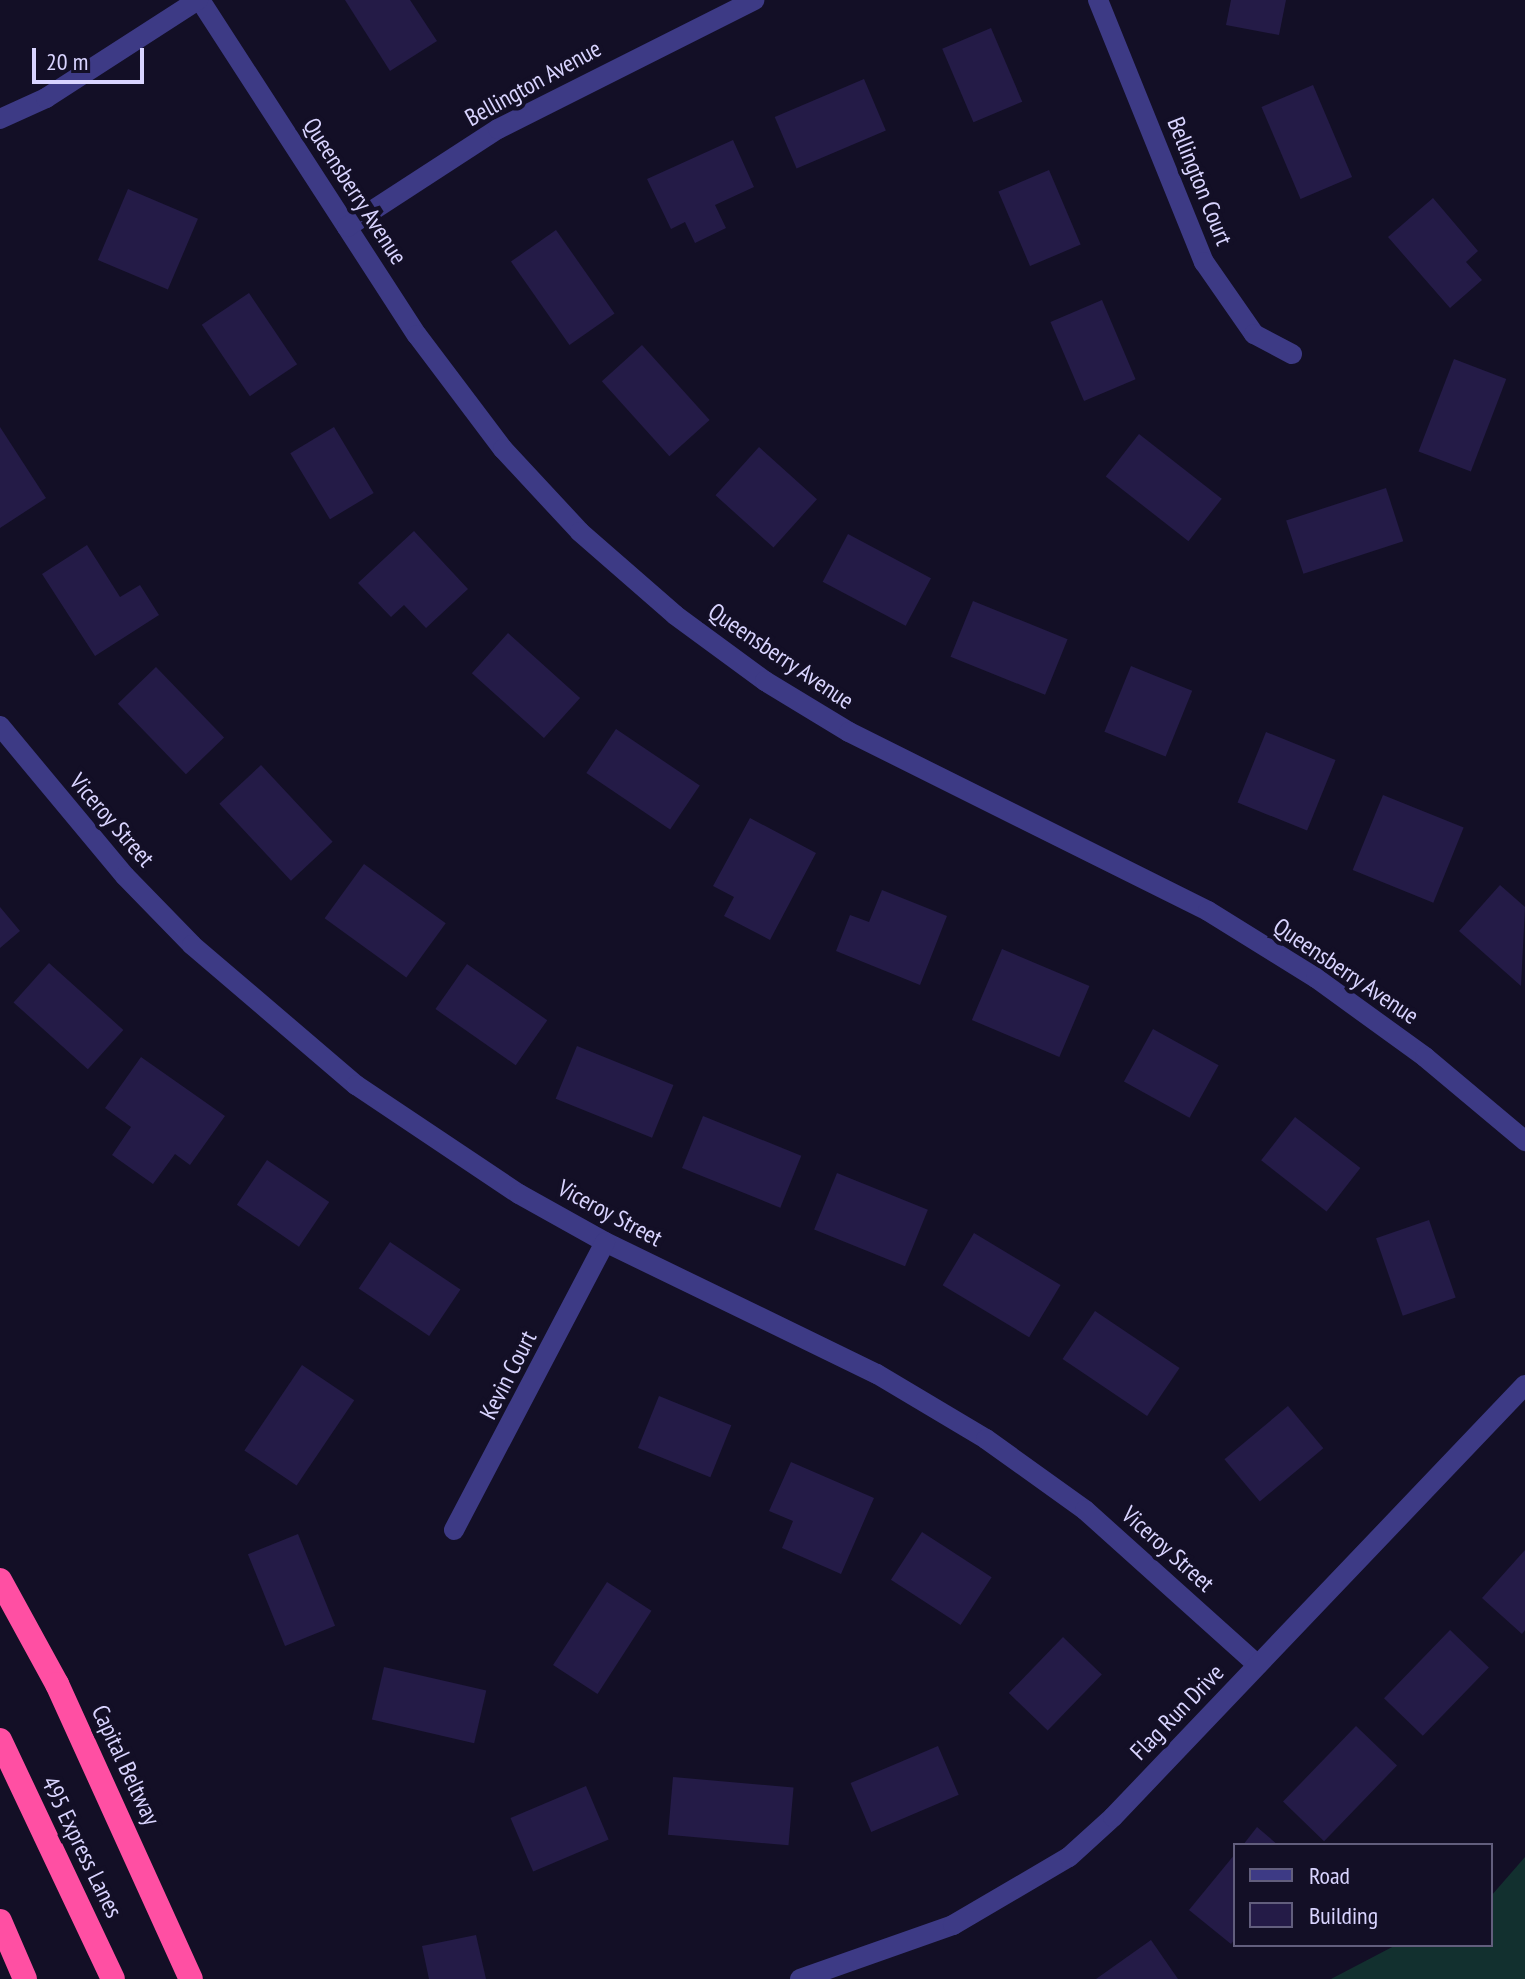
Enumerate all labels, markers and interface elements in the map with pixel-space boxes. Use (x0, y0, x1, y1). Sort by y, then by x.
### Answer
scale bar (36, 32, 148, 82)
street label: Bellington Avenue (460, 34, 606, 132)
text: 20 m (46, 46, 88, 77)
street label: Queensberry Avenue (297, 112, 413, 270)
street label: Bellington Court (1161, 113, 1239, 249)
street label: Queensberry Avenue (702, 596, 860, 716)
street label: Viceroy Street (63, 767, 161, 873)
street label: Queensberry Avenue (1267, 911, 1425, 1031)
street label: Viceroy Street (553, 1173, 667, 1253)
street label: Kevin Court (474, 1326, 542, 1424)
street label: Viceroy Street (1116, 1500, 1220, 1598)
street label: Flag Run Drive (1124, 1658, 1230, 1766)
street label: Capital Beltway (86, 1700, 166, 1830)
street label: 495 Express Lanes (35, 1772, 129, 1922)
legend (1233, 1843, 1493, 1947)
text: Road (1309, 1860, 1350, 1891)
text: Building (1309, 1900, 1378, 1931)

